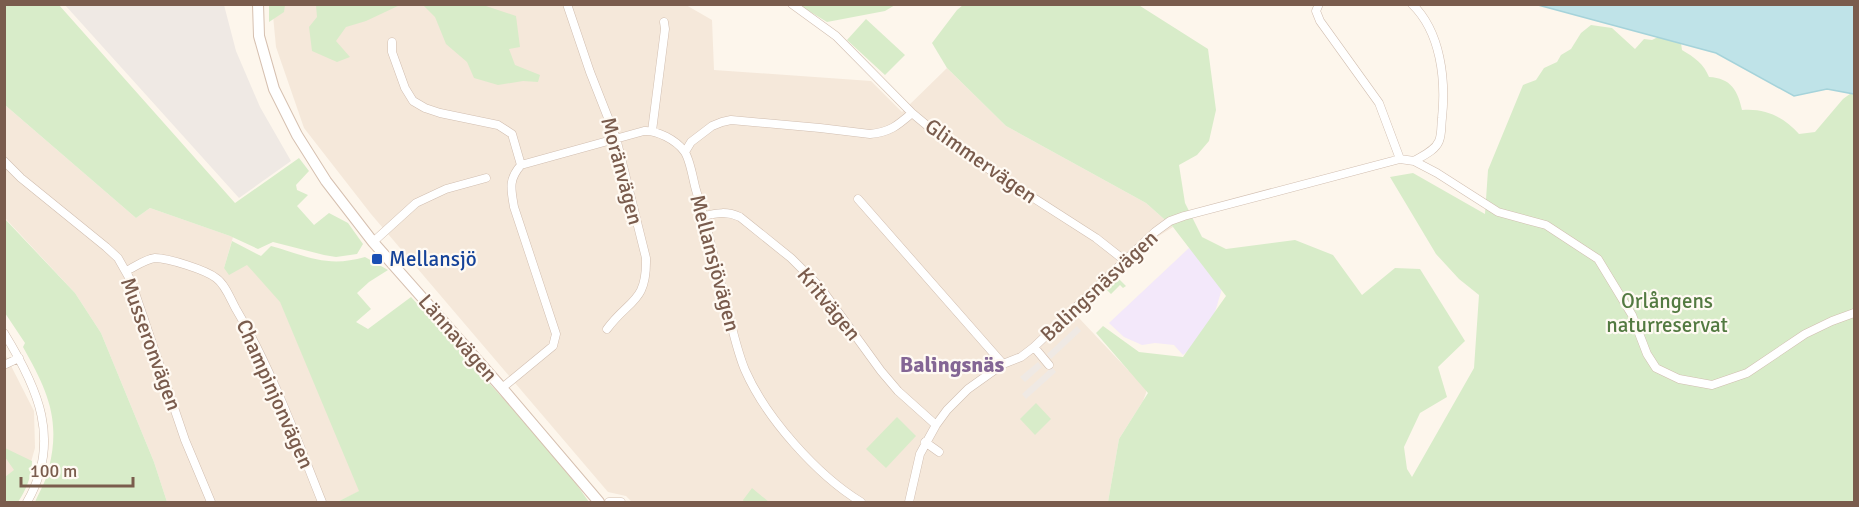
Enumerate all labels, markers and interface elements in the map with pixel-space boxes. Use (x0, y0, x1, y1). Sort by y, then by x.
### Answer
street label: Glimmervägen (920, 113, 1042, 209)
street label: Moränvägen (595, 114, 649, 228)
street label: Mellansjövägen (684, 192, 746, 334)
street label: Balingsnäsvägen (1035, 225, 1163, 347)
place label: Mellansjö (389, 246, 477, 272)
marker: Mellansjö (370, 252, 384, 266)
street label: Kritvägen (792, 262, 866, 346)
street label: Musseronvägen (115, 274, 187, 414)
park label: Orlångens naturreservat (1606, 288, 1728, 338)
street label: Lännavägen (413, 289, 503, 387)
street label: Champinjonvägen (230, 315, 320, 473)
district label: Balingsnäs (900, 351, 1005, 378)
scale bar (21, 450, 134, 488)
text: 100 m (30, 460, 77, 482)

